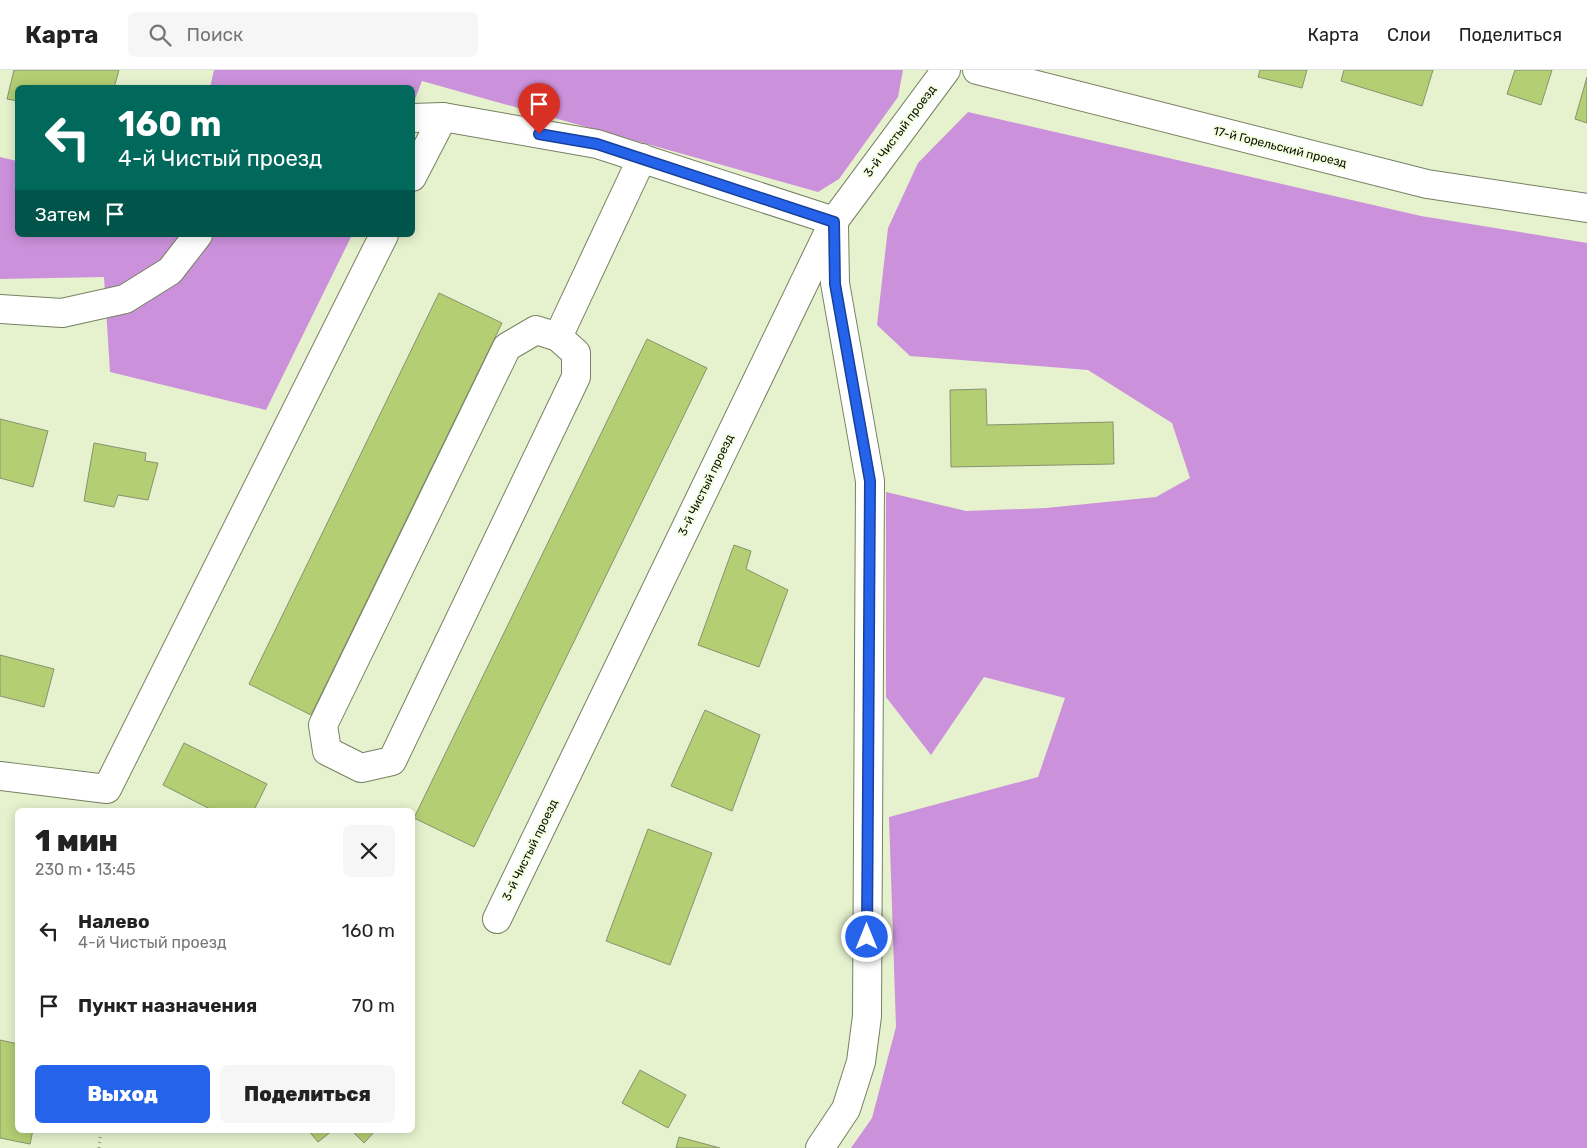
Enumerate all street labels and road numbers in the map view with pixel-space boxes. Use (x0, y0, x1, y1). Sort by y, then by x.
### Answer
street label: 3-й Чистый проезд (861, 82, 939, 180)
street label: 17-й Горельский проезд (1212, 124, 1348, 170)
street label: 3-й Чистый проезд (675, 432, 737, 538)
street label: 3-й Чистый проезд (499, 797, 561, 903)

